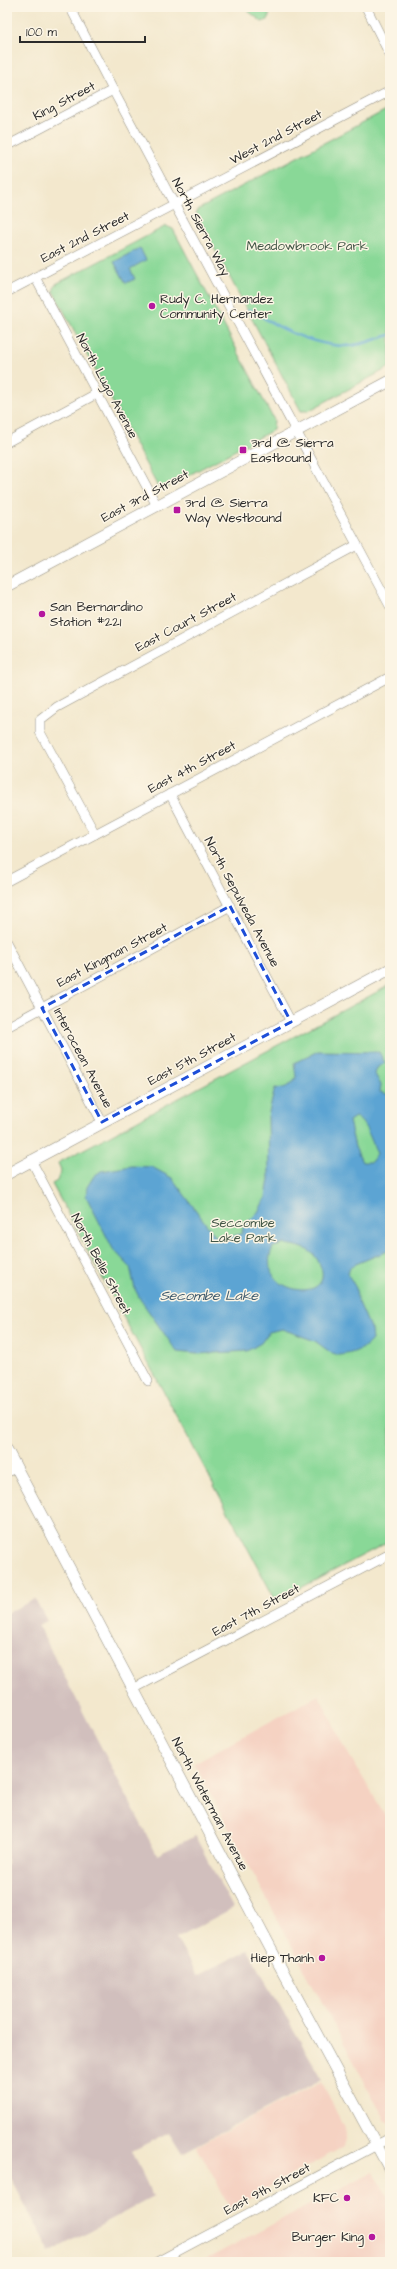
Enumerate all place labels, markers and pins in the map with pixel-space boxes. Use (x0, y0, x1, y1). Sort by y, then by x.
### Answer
place label: Rudy C. Hernandez Community Center (160, 290, 274, 324)
marker: Rudy C. Hernandez Community Center (147, 301, 157, 311)
place label: 3rd @ Sierra Eastbound (251, 434, 334, 467)
marker: 3rd @ Sierra Eastbound (238, 445, 248, 455)
place label: 3rd @ Sierra Way Westbound (185, 494, 282, 528)
marker: 3rd @ Sierra Way Westbound (172, 505, 182, 515)
place label: San Bernardino Station #221 (50, 598, 144, 631)
marker: San Bernardino Station #221 (37, 609, 47, 619)
place label: Hiep Thanh (251, 1949, 315, 1967)
marker: Hiep Thanh (317, 1953, 327, 1963)
place label: KFC (313, 2189, 339, 2207)
marker: KFC (342, 2193, 352, 2203)
place label: Burger King (292, 2228, 364, 2247)
marker: Burger King (367, 2232, 377, 2242)

